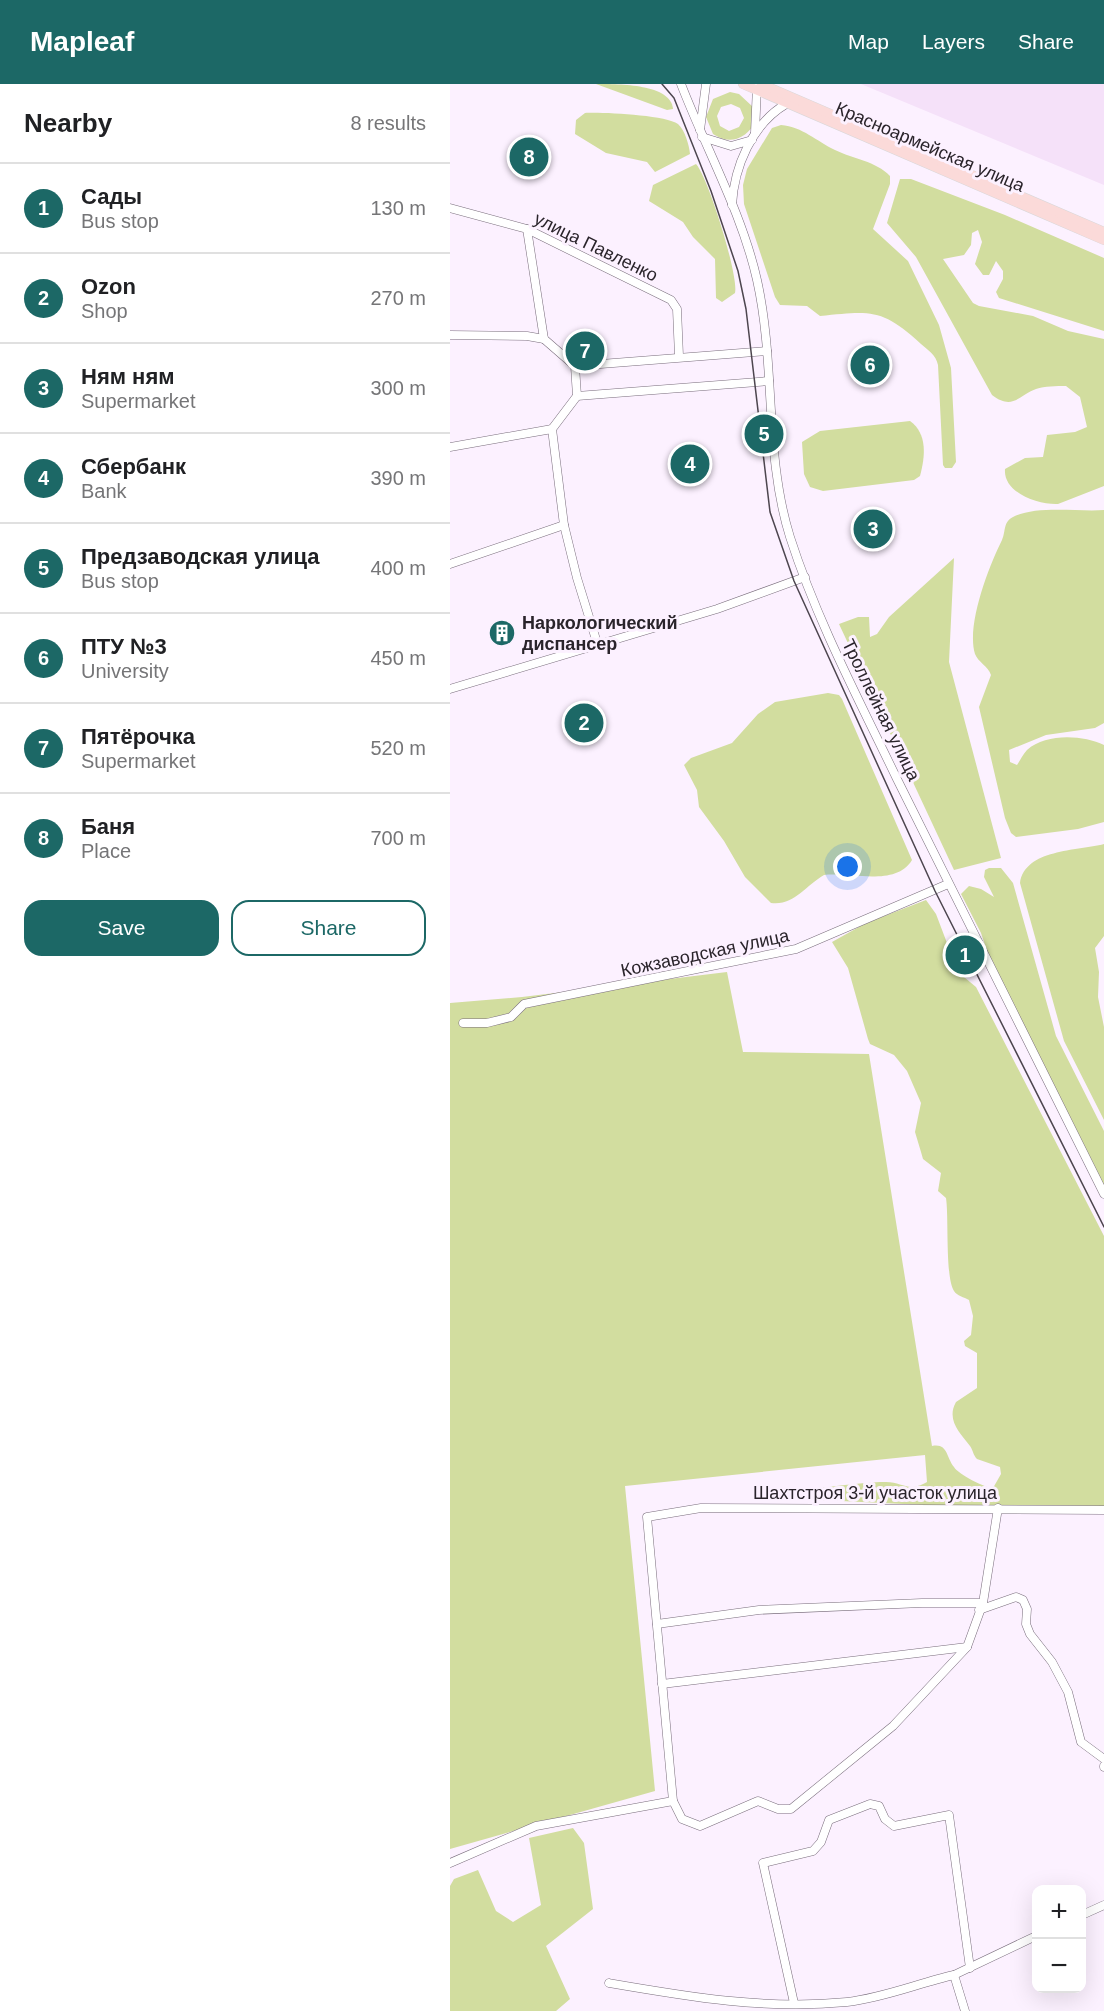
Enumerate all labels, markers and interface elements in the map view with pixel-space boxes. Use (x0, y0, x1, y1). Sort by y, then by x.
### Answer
text: Mapleaf (30, 26, 134, 57)
text: Map (848, 30, 889, 53)
text: Layers (922, 30, 985, 53)
text: Share (1018, 30, 1074, 53)
street label: Красноармейская улица (832, 98, 1028, 196)
text: Nearby (24, 108, 112, 138)
text: 8 results (350, 112, 426, 134)
pin: 8 (510, 134, 548, 180)
text: Сады (81, 184, 142, 209)
text: 1 (38, 197, 49, 219)
text: 130 m (370, 197, 426, 219)
street label: улица Павленко (531, 208, 661, 286)
text: Bus stop (81, 210, 159, 232)
text: Ozon (81, 274, 136, 299)
text: 2 (38, 287, 49, 309)
text: 270 m (370, 287, 426, 309)
text: Shop (81, 300, 128, 322)
pin: 7 (566, 328, 604, 374)
pin: 6 (850, 342, 890, 388)
text: Ням ням (81, 364, 175, 389)
text: 3 (38, 377, 49, 399)
text: 300 m (370, 377, 426, 399)
text: Supermarket (81, 390, 196, 412)
pin: 5 (744, 412, 784, 456)
pin: 4 (670, 442, 710, 487)
text: Сбербанк (81, 454, 186, 479)
text: 4 (38, 467, 49, 489)
text: 390 m (370, 467, 426, 489)
text: Bank (81, 480, 127, 502)
pin: 3 (854, 506, 892, 552)
text: Предзаводская улица (81, 544, 320, 569)
text: 5 (38, 557, 49, 579)
text: 400 m (370, 557, 426, 579)
text: Bus stop (81, 570, 159, 592)
place label: Наркологический диспансер (522, 613, 677, 654)
building icon: Наркологический диспансер (487, 618, 517, 648)
text: ПТУ №3 (81, 634, 167, 659)
street label: Троллейная улица (838, 636, 924, 785)
text: 6 (38, 647, 49, 669)
text: 450 m (370, 647, 426, 669)
text: University (81, 660, 169, 682)
pin: 2 (564, 700, 604, 746)
text: Пятёрочка (81, 724, 195, 749)
text: 7 (38, 737, 49, 759)
text: 520 m (370, 737, 426, 759)
text: Supermarket (81, 750, 196, 772)
text: Баня (81, 814, 135, 839)
text: 8 (38, 827, 49, 849)
text: 700 m (370, 827, 426, 849)
text: Place (81, 840, 131, 862)
your location (833, 852, 862, 881)
button: Save (24, 900, 219, 956)
button: Share (231, 900, 426, 956)
street label: Кожзаводская улица (619, 925, 792, 981)
pin: 1 (946, 932, 984, 978)
street label: Шахтстроя 3-й участок улица (753, 1483, 998, 1503)
map controls (1032, 1885, 1086, 1993)
button: + (1032, 1885, 1086, 1939)
button: − (1032, 1939, 1086, 1993)

